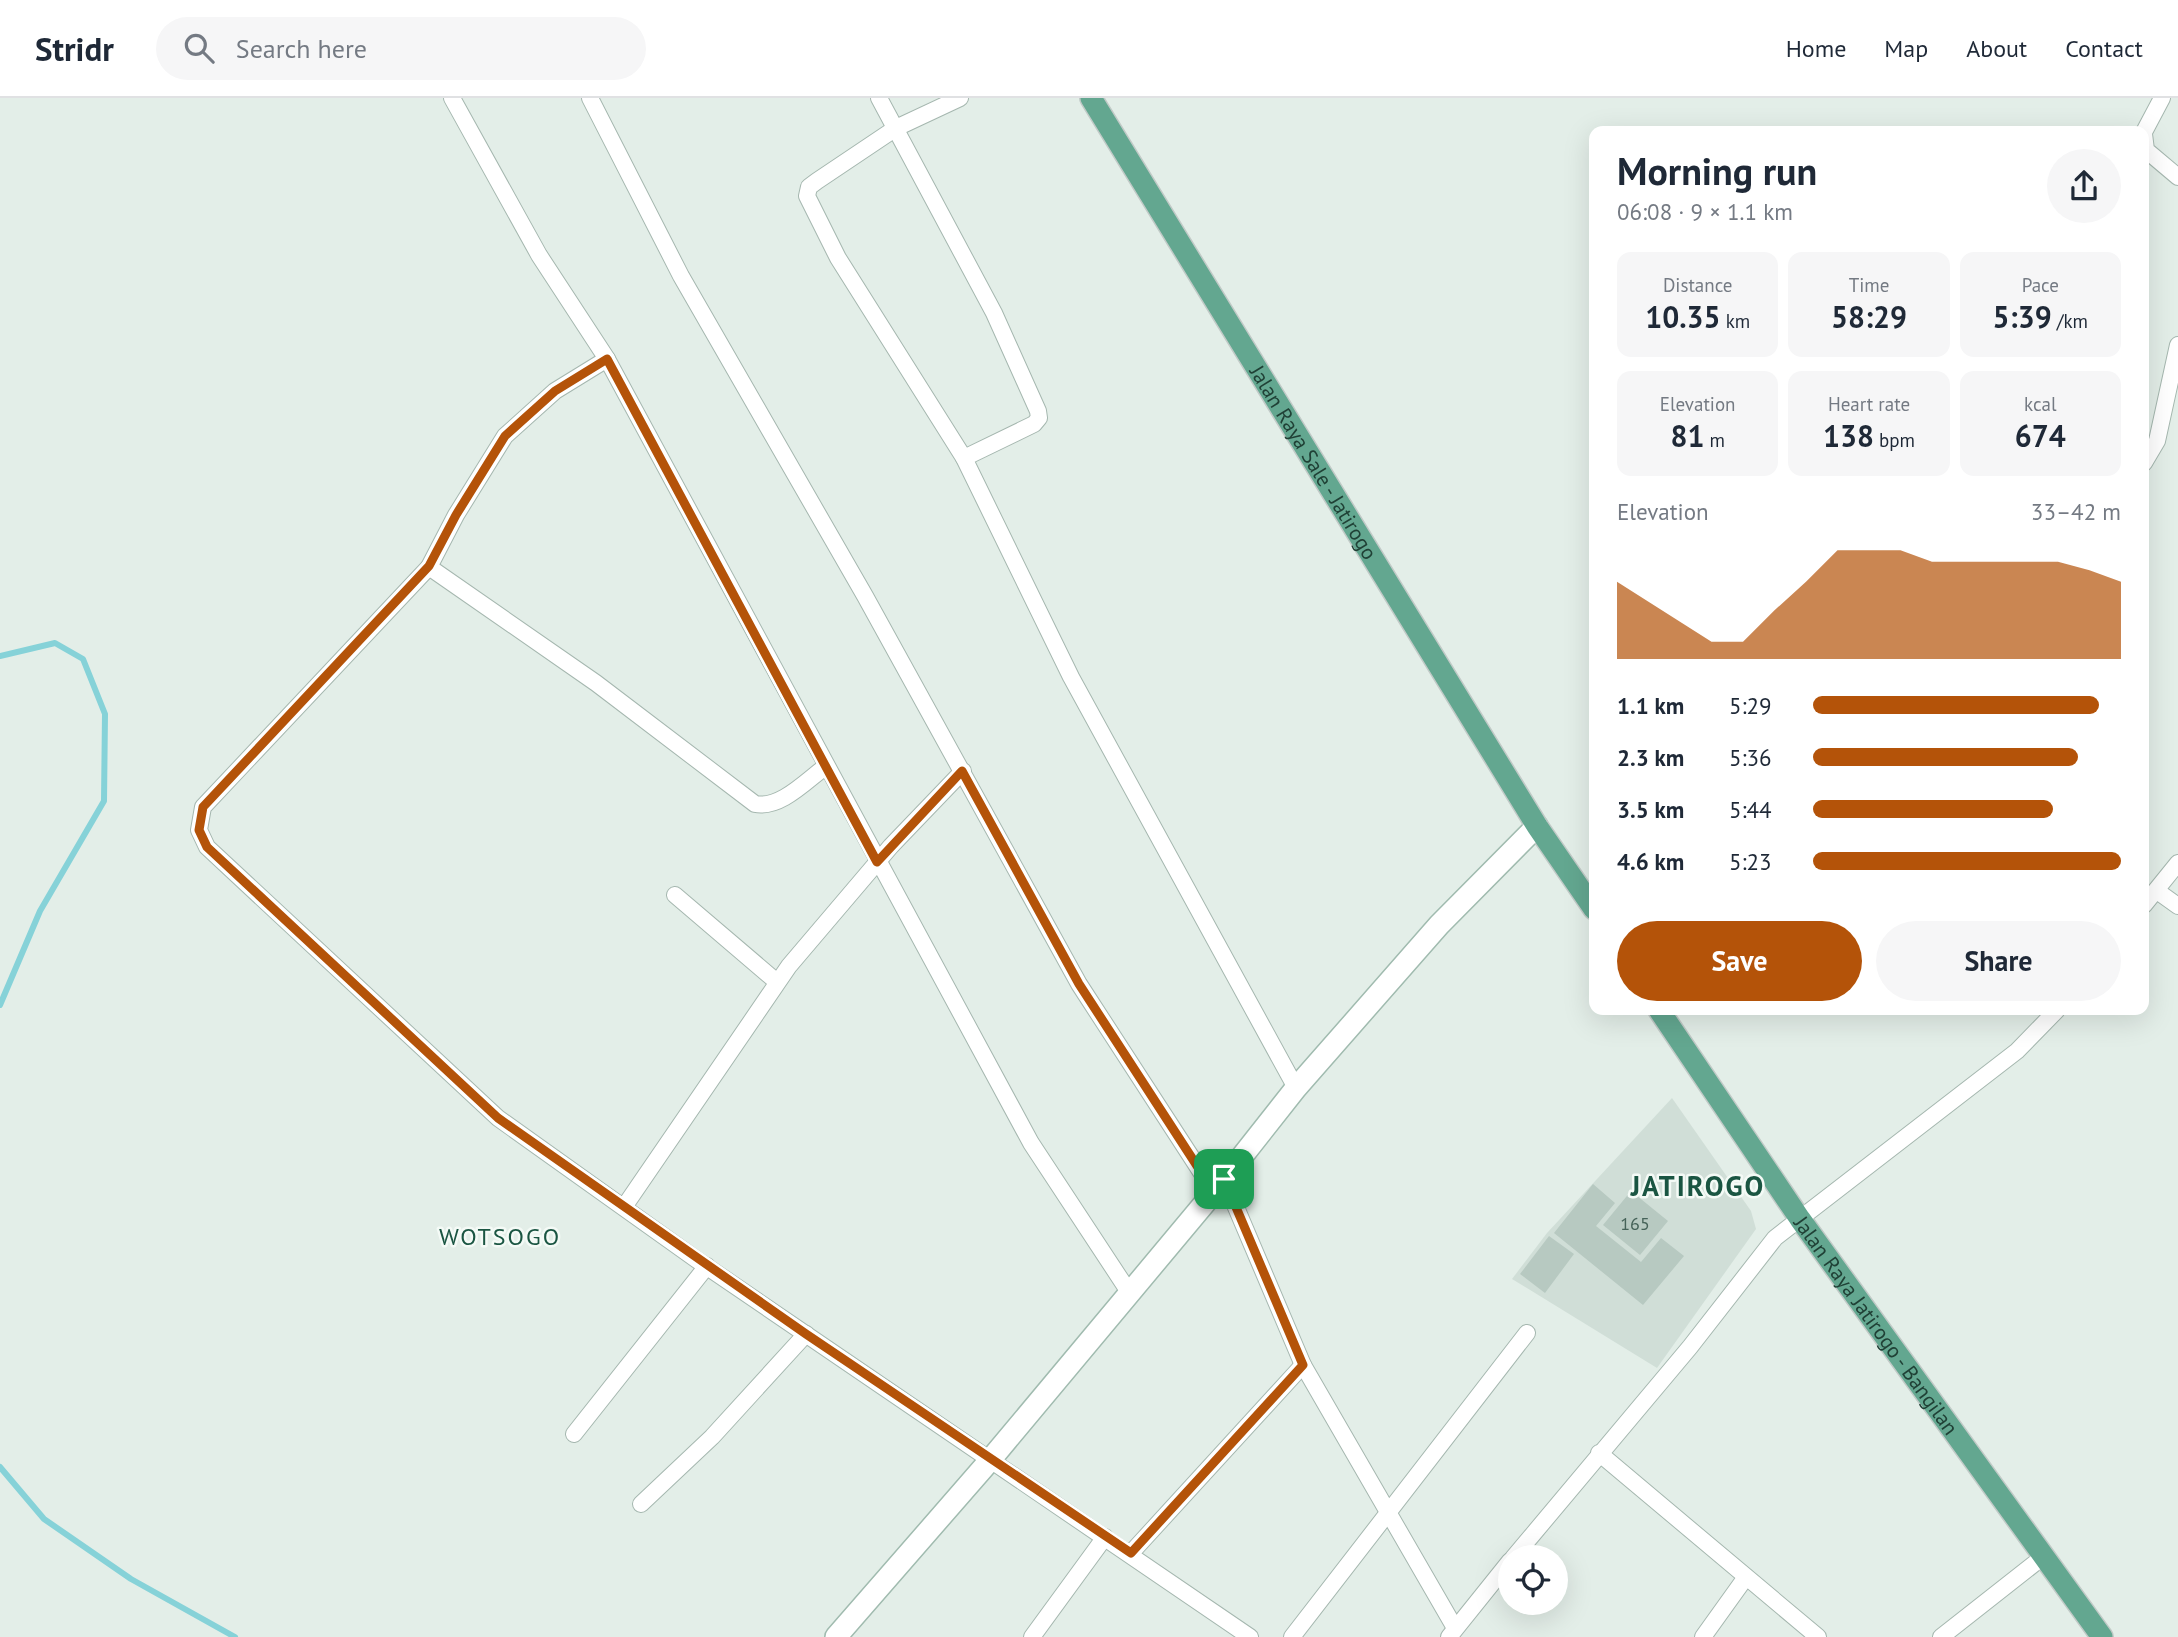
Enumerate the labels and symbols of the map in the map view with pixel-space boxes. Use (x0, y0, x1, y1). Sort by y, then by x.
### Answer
street label: Jalan Raya Sale - Jatirogo (1244, 359, 1384, 564)
pin (1194, 1149, 1254, 1209)
district label: JATIROGO (1630, 1167, 1765, 1204)
street label: Jalan Raya Jatirogo - Bangilan (1788, 1210, 1965, 1440)
house number: 165 (1620, 1212, 1650, 1235)
district label: WOTSOGO (439, 1221, 561, 1252)

